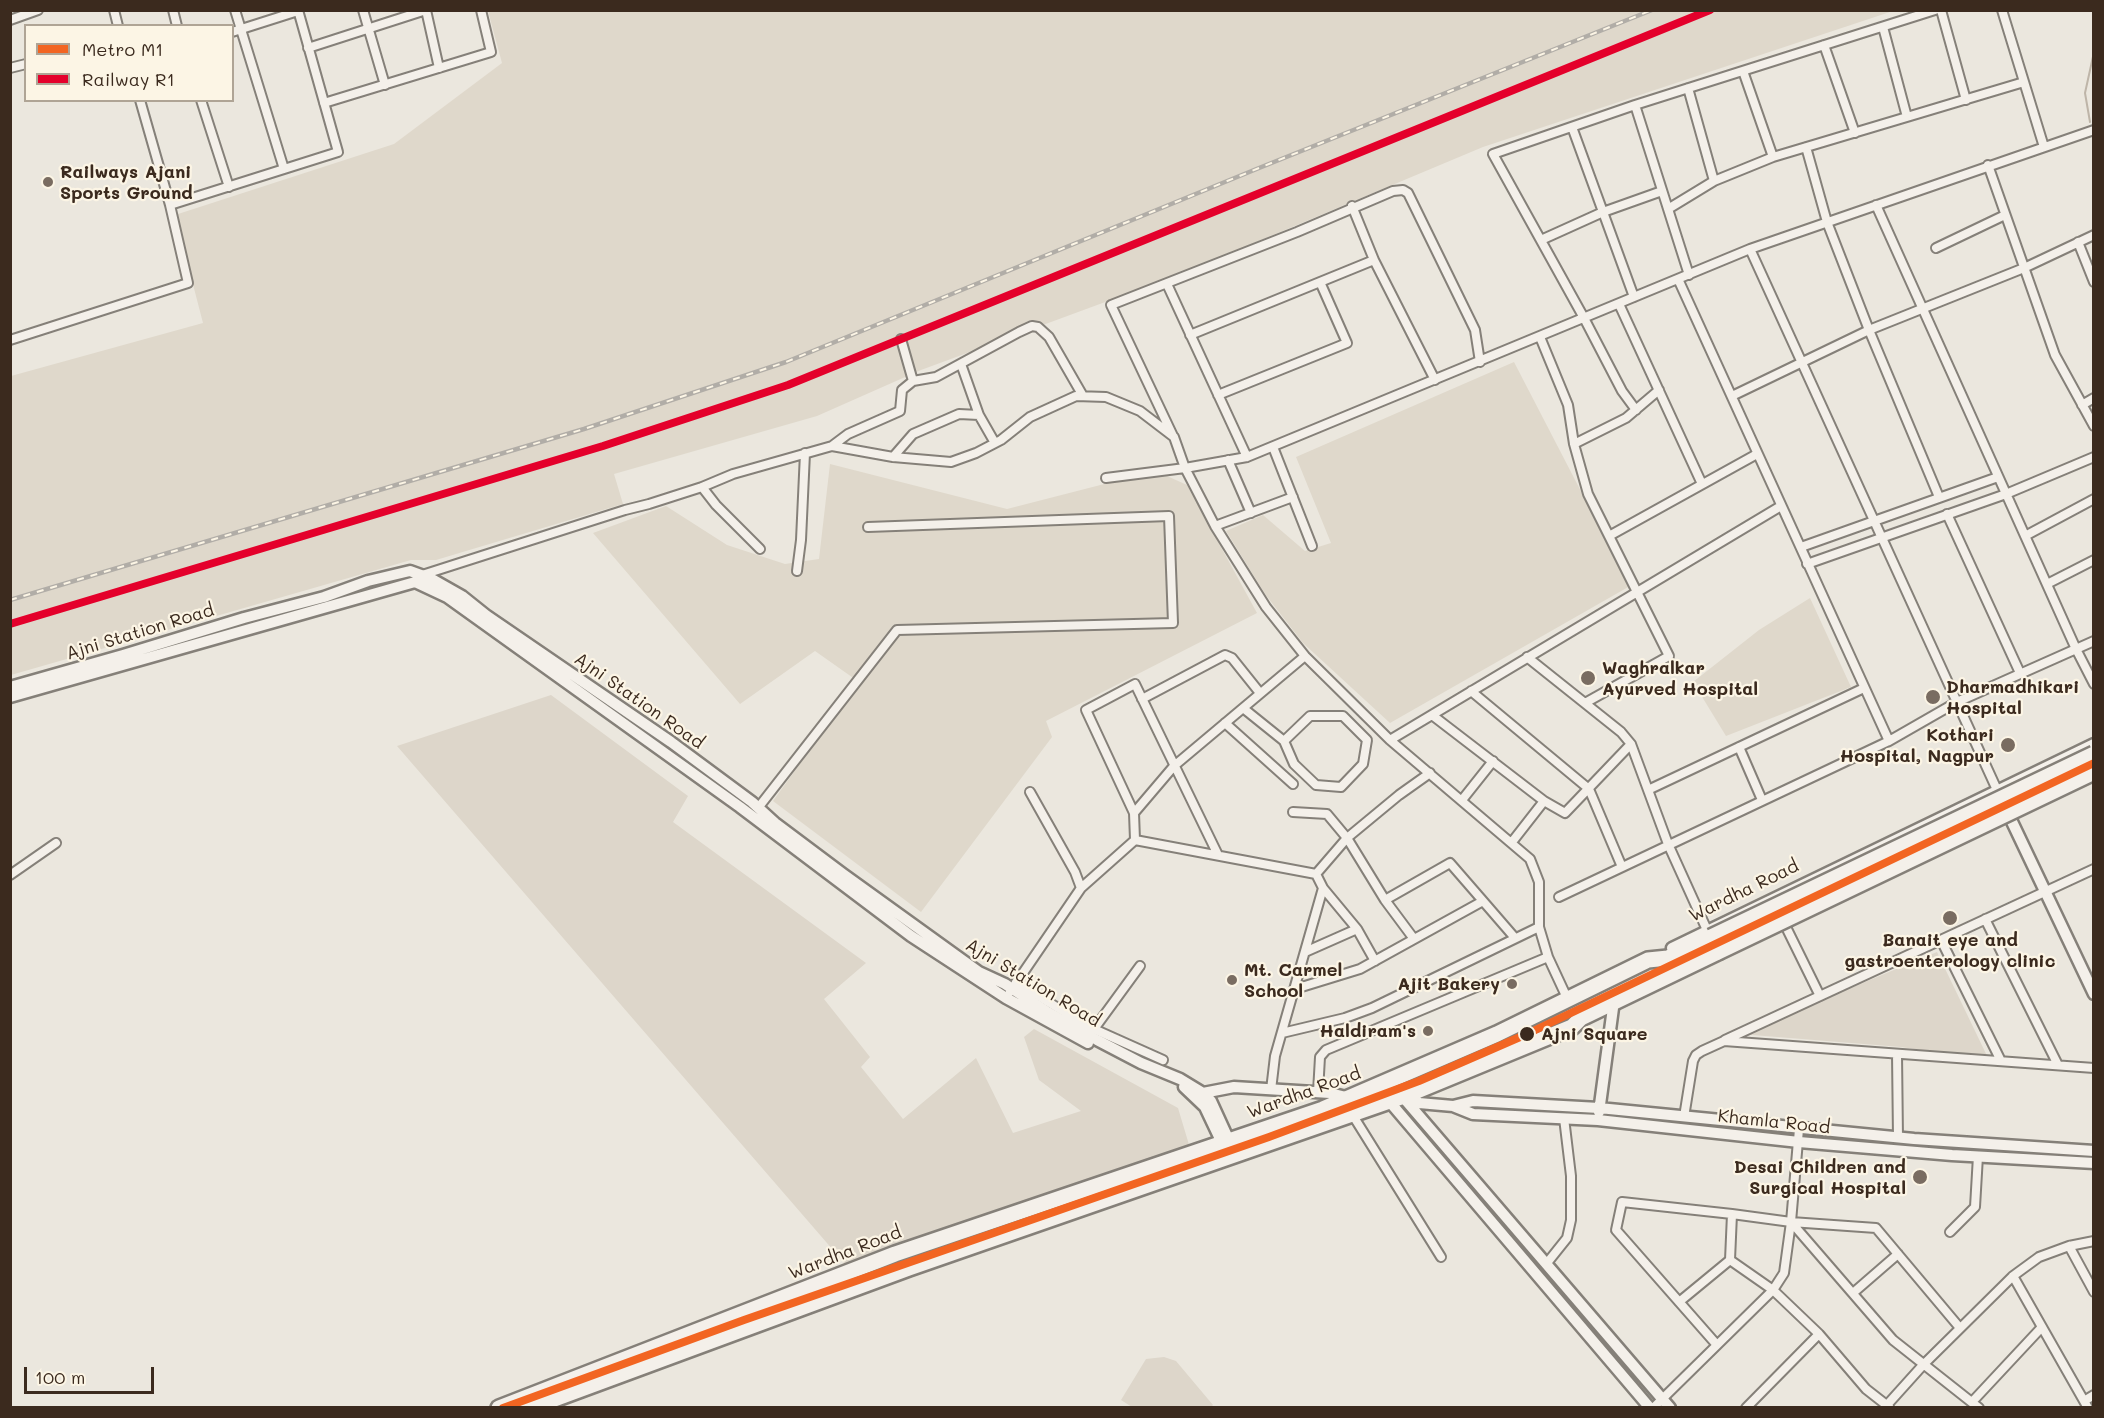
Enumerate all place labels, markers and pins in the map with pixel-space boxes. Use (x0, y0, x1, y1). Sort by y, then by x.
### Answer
place label: Railways Ajani Sports Ground (60, 161, 193, 204)
marker: Railways Ajani Sports Ground (41, 175, 55, 189)
place label: Waghralkar Ayurved Hospital (1602, 657, 1758, 700)
marker: Waghralkar Ayurved Hospital (1579, 669, 1597, 687)
place label: Dharmadhikari Hospital (1946, 676, 2079, 718)
marker: Dharmadhikari Hospital (1924, 688, 1942, 706)
place label: Kothari Hospital, Nagpur (1840, 724, 1994, 766)
marker: Kothari Hospital, Nagpur (1999, 736, 2017, 754)
marker: Banait eye and gastroenterology clinic (1941, 909, 1959, 927)
place label: Banait eye and gastroenterology clinic (1845, 929, 2055, 972)
place label: Mt. Carmel School (1244, 959, 1342, 1002)
marker: Mt. Carmel School (1225, 973, 1239, 987)
place label: Ajit Bakery (1397, 973, 1500, 995)
marker: Ajit Bakery (1505, 977, 1519, 991)
place label: Haldiram's (1320, 1020, 1416, 1042)
place label: Ajni Square (1541, 1023, 1648, 1045)
marker: Haldiram's (1421, 1024, 1435, 1038)
marker: Ajni Square (1518, 1025, 1536, 1043)
place label: Desai Children and Surgical Hospital (1734, 1156, 1906, 1198)
marker: Desai Children and Surgical Hospital (1911, 1168, 1929, 1186)

